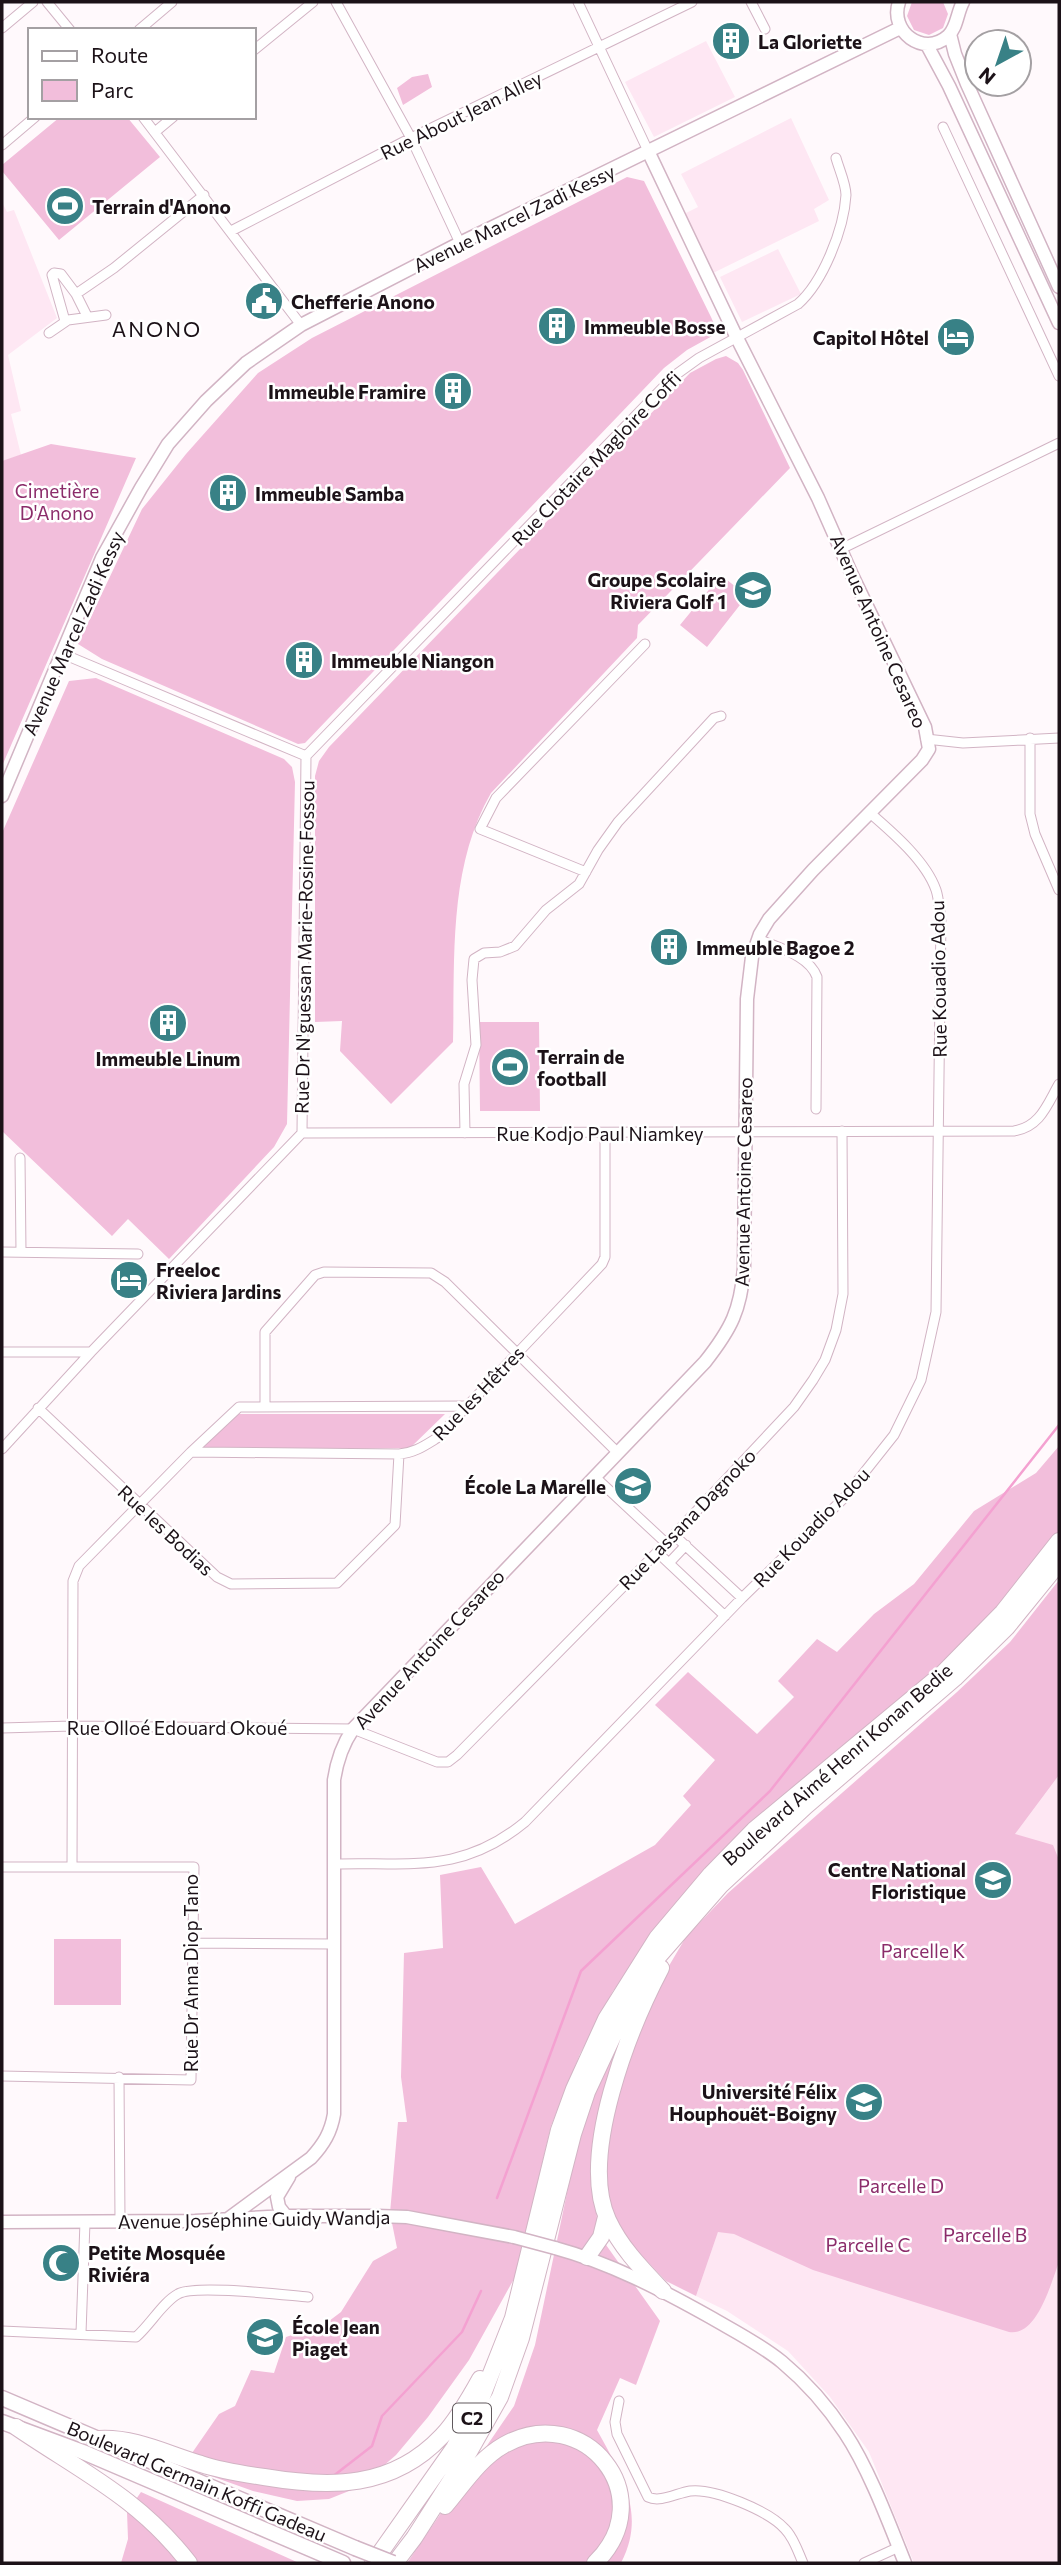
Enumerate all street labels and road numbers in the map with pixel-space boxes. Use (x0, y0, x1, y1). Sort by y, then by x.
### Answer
street label: Rue About Jean Alley (376, 66, 546, 164)
street label: Avenue Marcel Zadi Kessy (410, 159, 619, 277)
street label: Rue Clotaire Magloire Coffi (507, 366, 685, 550)
street label: Avenue Marcel Zadi Kessy (17, 527, 129, 739)
street label: Avenue Antoine Cesareo (826, 531, 932, 731)
street label: Rue Dr N'guessan Marie-Rosine Fossou (290, 780, 318, 1114)
street label: Rue Kouadio Adou (925, 900, 951, 1058)
street label: Avenue Antoine Cesareo (730, 1077, 756, 1287)
street label: Rue Kodjo Paul Niamkey (496, 1122, 704, 1145)
street label: Rue les Hêtres (427, 1341, 529, 1445)
street label: Rue Lassana Dagnoko (614, 1444, 760, 1594)
street label: Rue Kouadio Adou (748, 1462, 874, 1592)
street label: Rue les Bodias (114, 1480, 218, 1580)
street label: Avenue Antoine Cesareo (349, 1564, 509, 1734)
street label: Boulevard Aimé Henri Konan Bedie (718, 1658, 956, 1870)
street label: Rue Olloé Edouard Okoué (67, 1716, 287, 1739)
street label: Rue Dr Anna Diop Tano (179, 1874, 202, 2072)
street label: Avenue Joséphine Guidy Wandja (117, 2205, 391, 2233)
road number: C2 (453, 2404, 491, 2432)
street label: Boulevard Germain Koffi Gadeau (64, 2416, 330, 2546)

